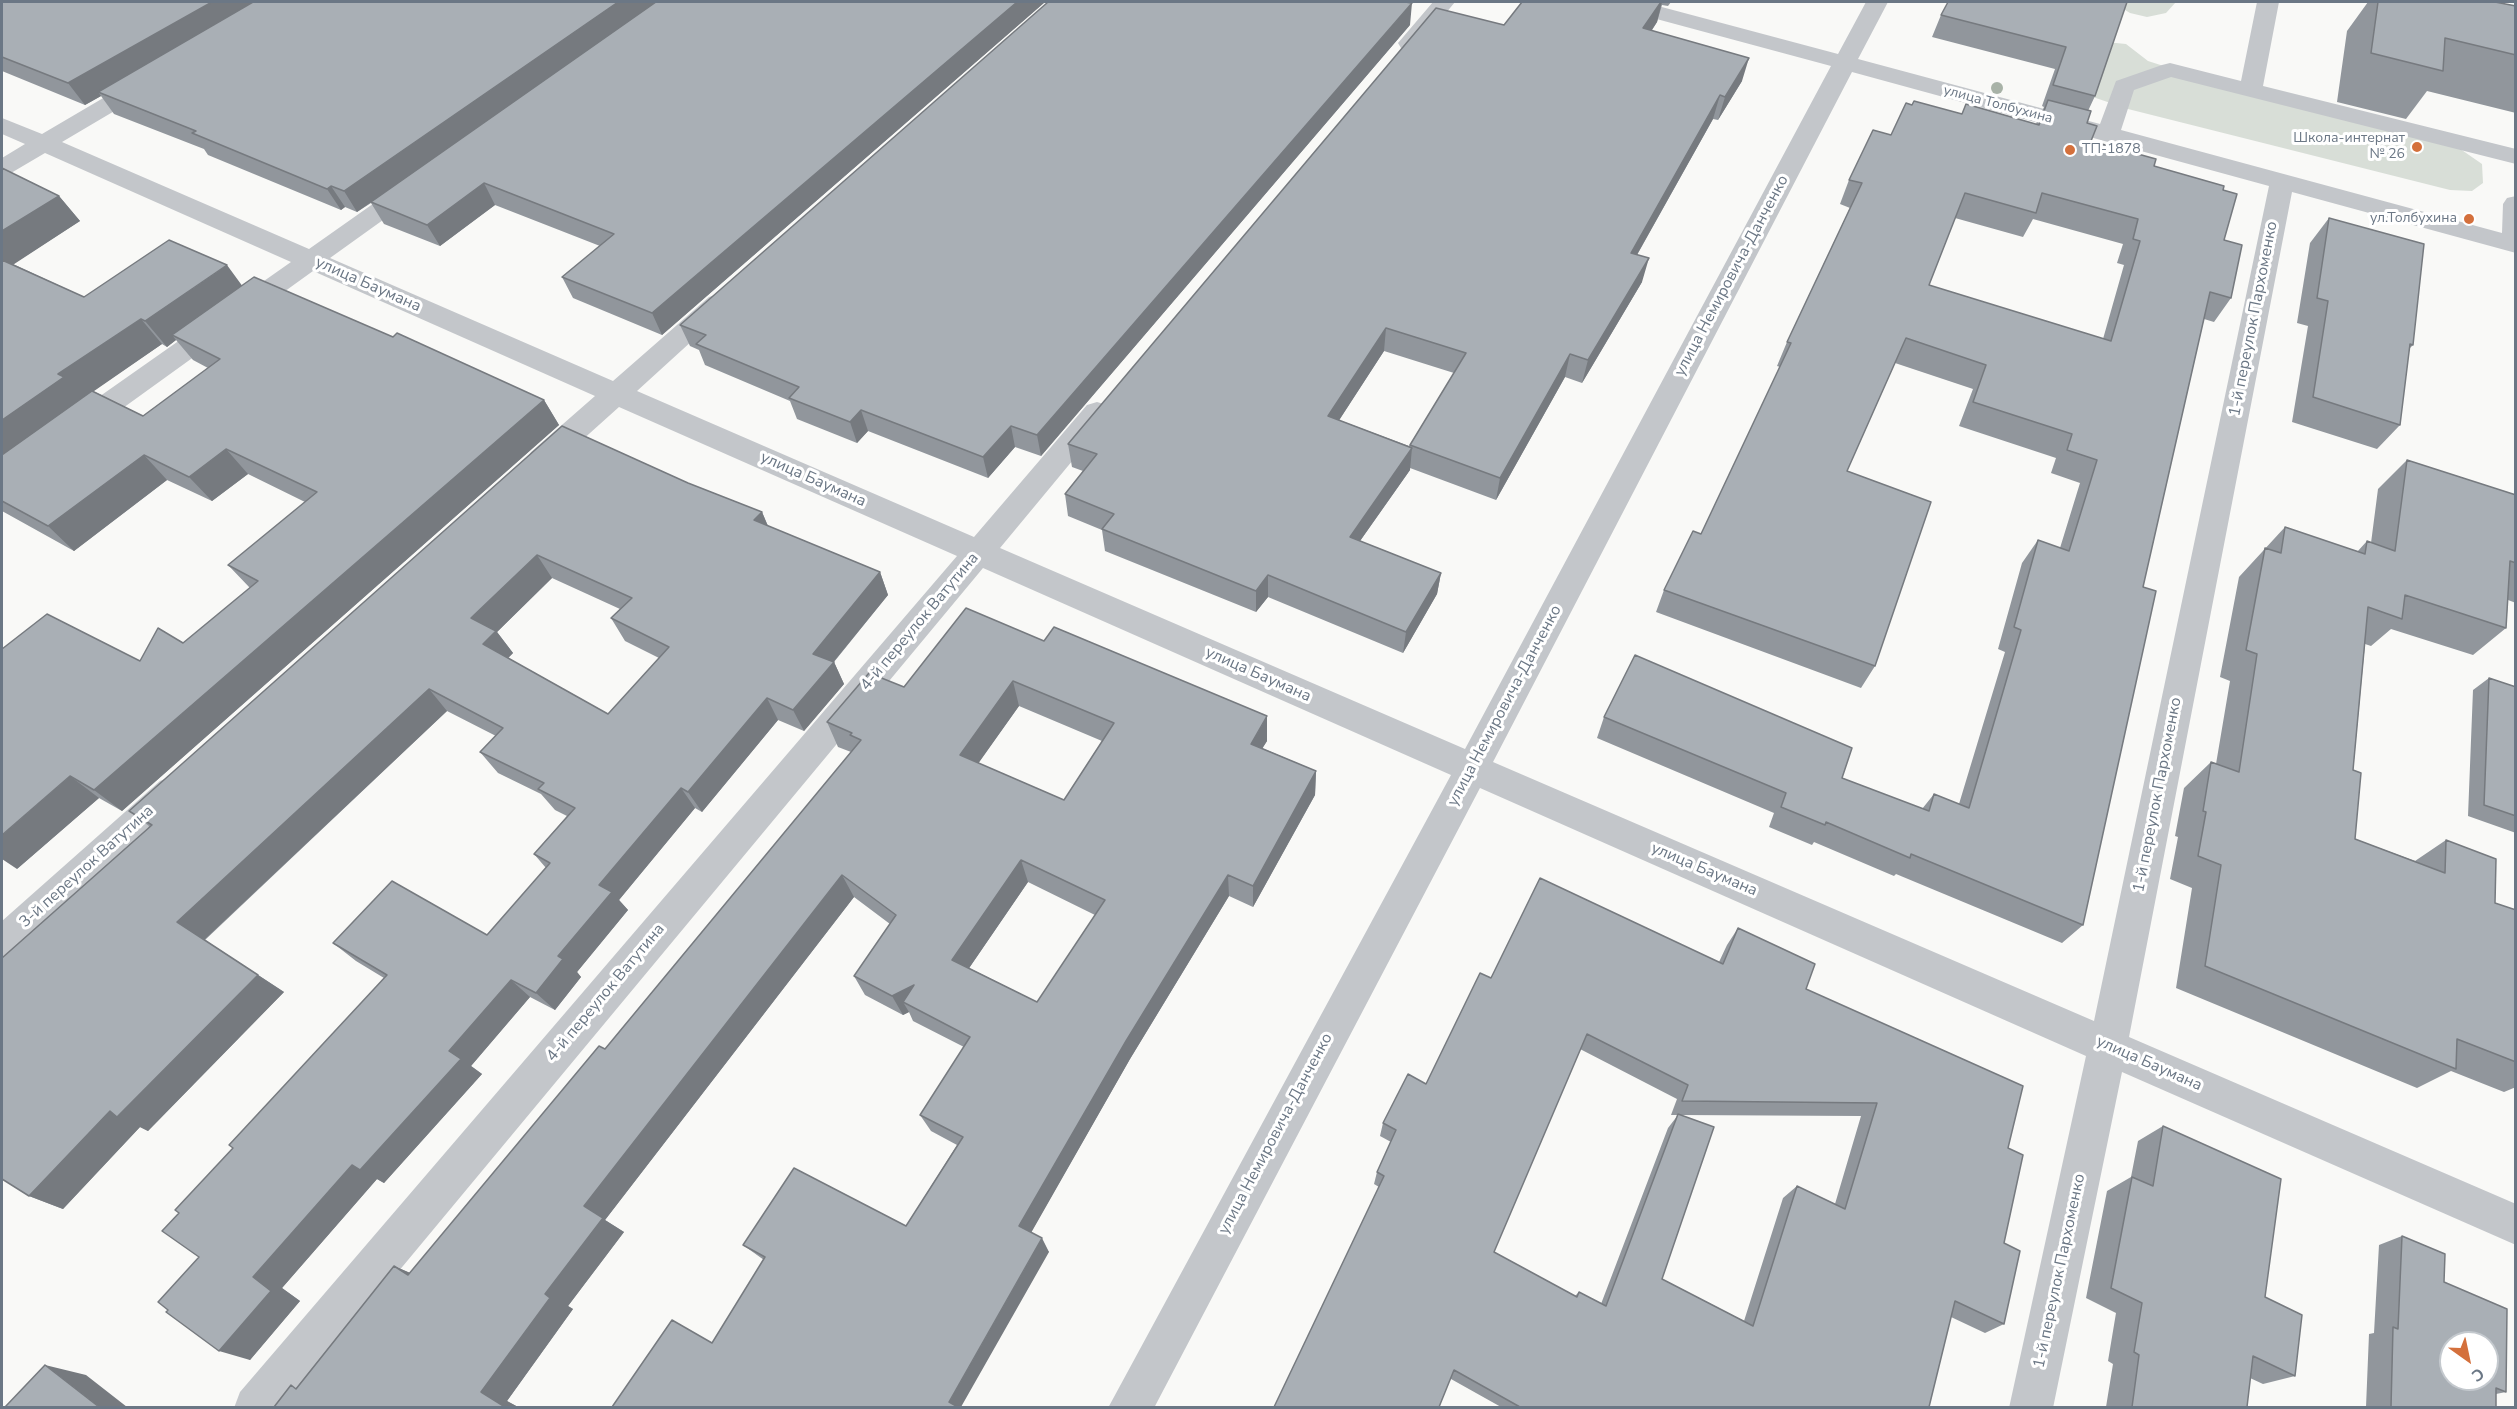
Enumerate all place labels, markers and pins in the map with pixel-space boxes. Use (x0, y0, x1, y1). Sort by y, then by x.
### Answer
place label: Школа-интернат № 26 (2293, 131, 2405, 164)
marker: Школа-интернат № 26 (2410, 140, 2424, 154)
place label: ТП-1878 (2082, 142, 2141, 158)
marker: ТП-1878 (2063, 143, 2077, 157)
place label: ул.Толбухина (2370, 211, 2457, 227)
marker: ул.Толбухина (2462, 212, 2476, 226)

